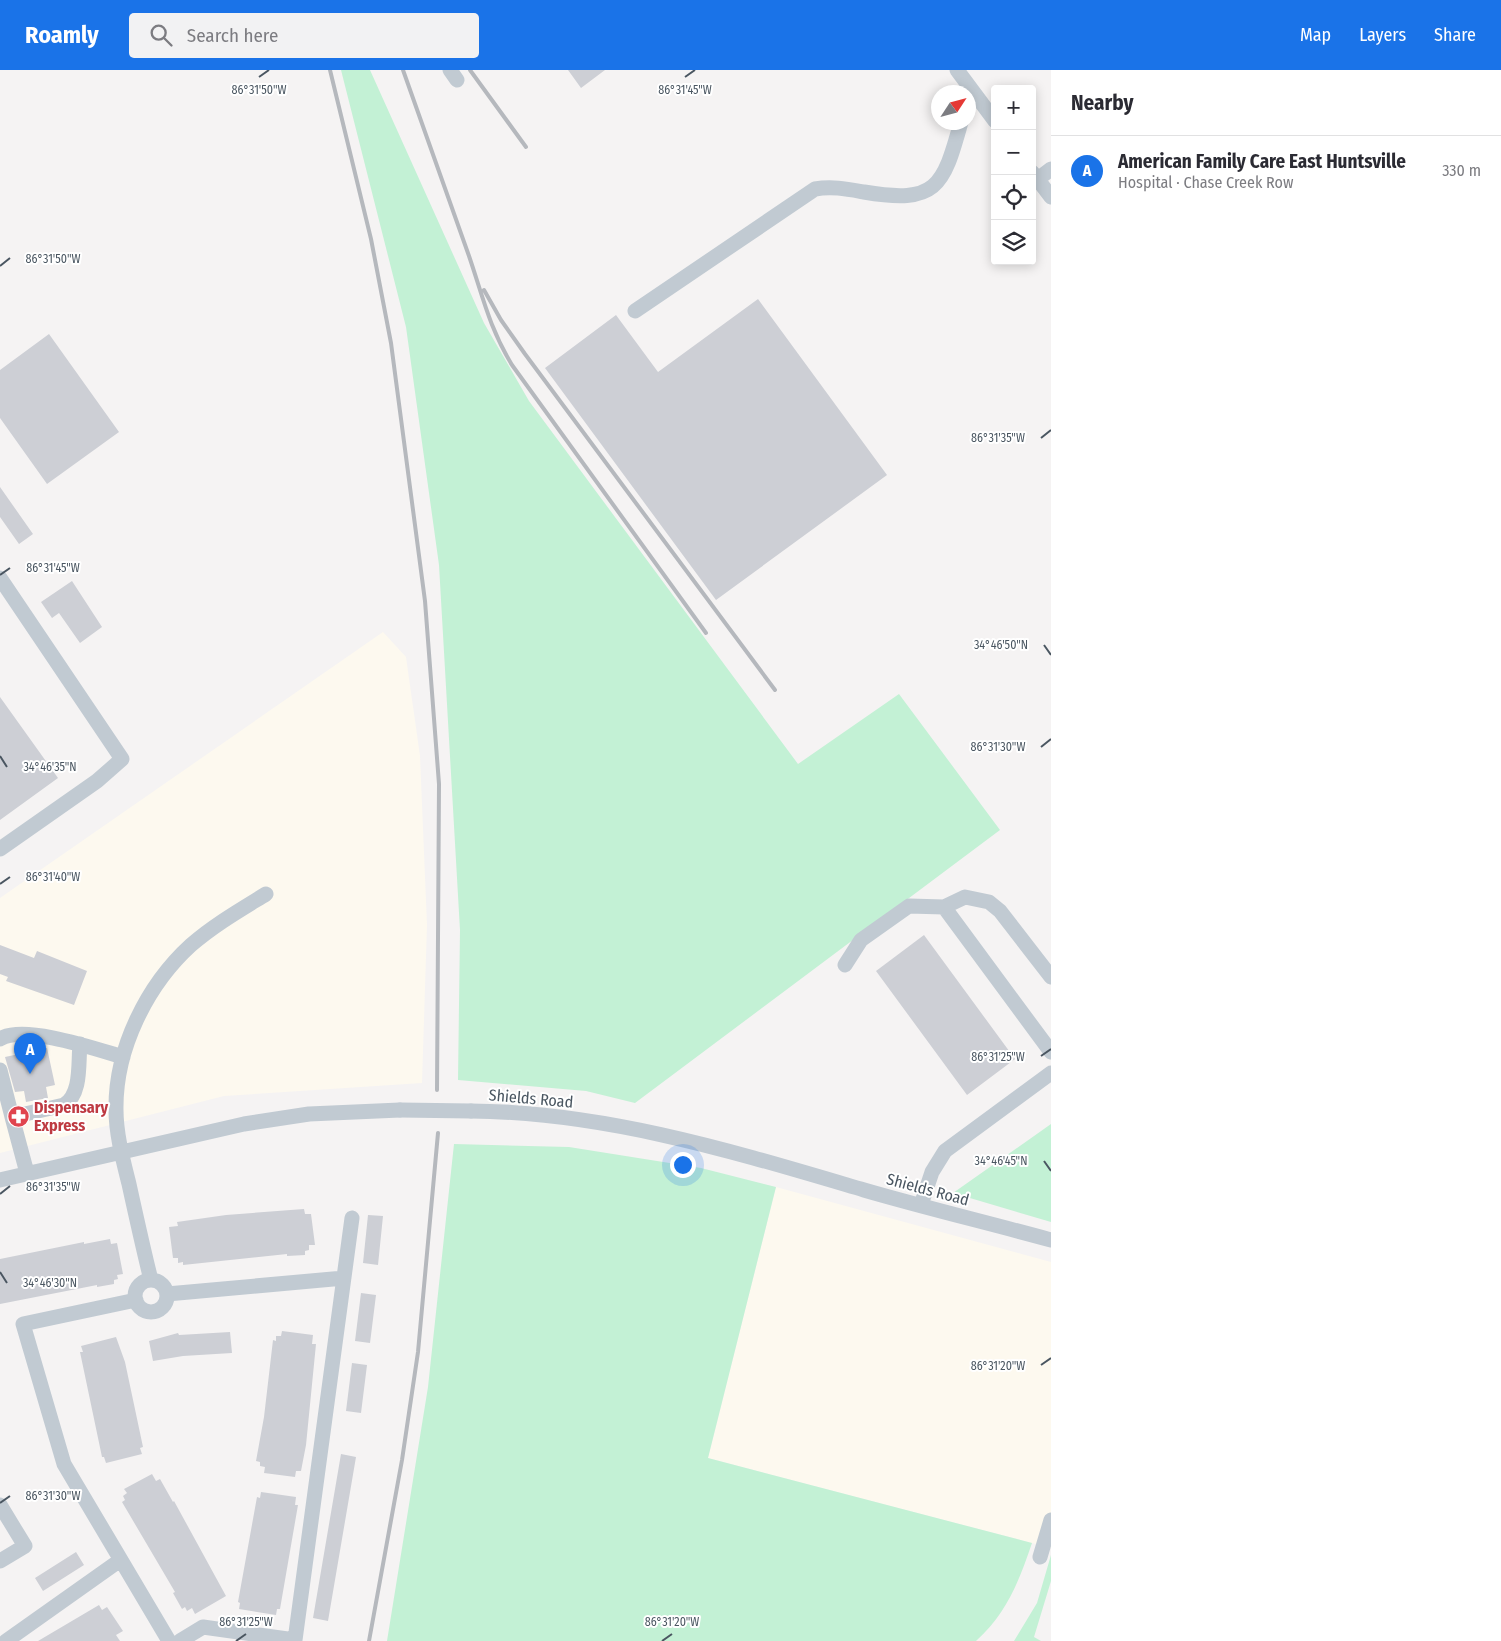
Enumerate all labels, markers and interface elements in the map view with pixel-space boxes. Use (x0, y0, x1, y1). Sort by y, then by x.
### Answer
search box (129, 13, 479, 58)
text: Roamly (25, 21, 99, 49)
icon: search (147, 21, 175, 49)
text: Search here (187, 24, 278, 47)
text: Map (1300, 24, 1331, 46)
text: Layers (1359, 24, 1406, 46)
text: Share (1434, 24, 1476, 46)
text: 86°31'50"W (232, 83, 286, 97)
text: 86°31'45"W (658, 83, 712, 97)
north arrow (931, 85, 976, 130)
map controls (991, 85, 1036, 265)
button: + (991, 85, 1036, 130)
text: Nearby (1071, 90, 1133, 116)
button: − (991, 130, 1036, 175)
text: American Family Care East Huntsville (1118, 150, 1406, 173)
text: A (1083, 161, 1091, 180)
text: 330 m (1442, 161, 1481, 180)
text: Hospital · Chase Creek Row (1118, 173, 1293, 192)
button: locate (991, 175, 1036, 220)
button: layers (991, 220, 1036, 265)
text: 86°31'50"W (26, 252, 80, 266)
text: 86°31'35"W (971, 431, 1025, 445)
text: 86°31'45"W (26, 561, 80, 575)
text: 34°46'50"N (974, 638, 1028, 652)
text: 86°31'30"W (971, 740, 1025, 754)
text: 34°46'35"N (23, 760, 77, 774)
text: 86°31'40"W (26, 870, 80, 884)
pin: A (14, 1033, 46, 1074)
text: 86°31'25"W (971, 1050, 1025, 1064)
street label: Shields Road (488, 1085, 574, 1112)
place label: Dispensary Express (34, 1098, 109, 1135)
pharmacy icon: Dispensary Express (6, 1104, 30, 1128)
your location (670, 1152, 696, 1178)
text: 34°46'45"N (975, 1154, 1027, 1168)
street label: Shields Road (884, 1169, 971, 1210)
text: 86°31'35"W (26, 1180, 80, 1194)
text: 34°46'30"N (23, 1276, 77, 1290)
text: 86°31'20"W (971, 1359, 1025, 1373)
text: 86°31'30"W (26, 1489, 80, 1503)
text: 86°31'25"W (219, 1615, 273, 1629)
text: 86°31'20"W (645, 1615, 699, 1629)

